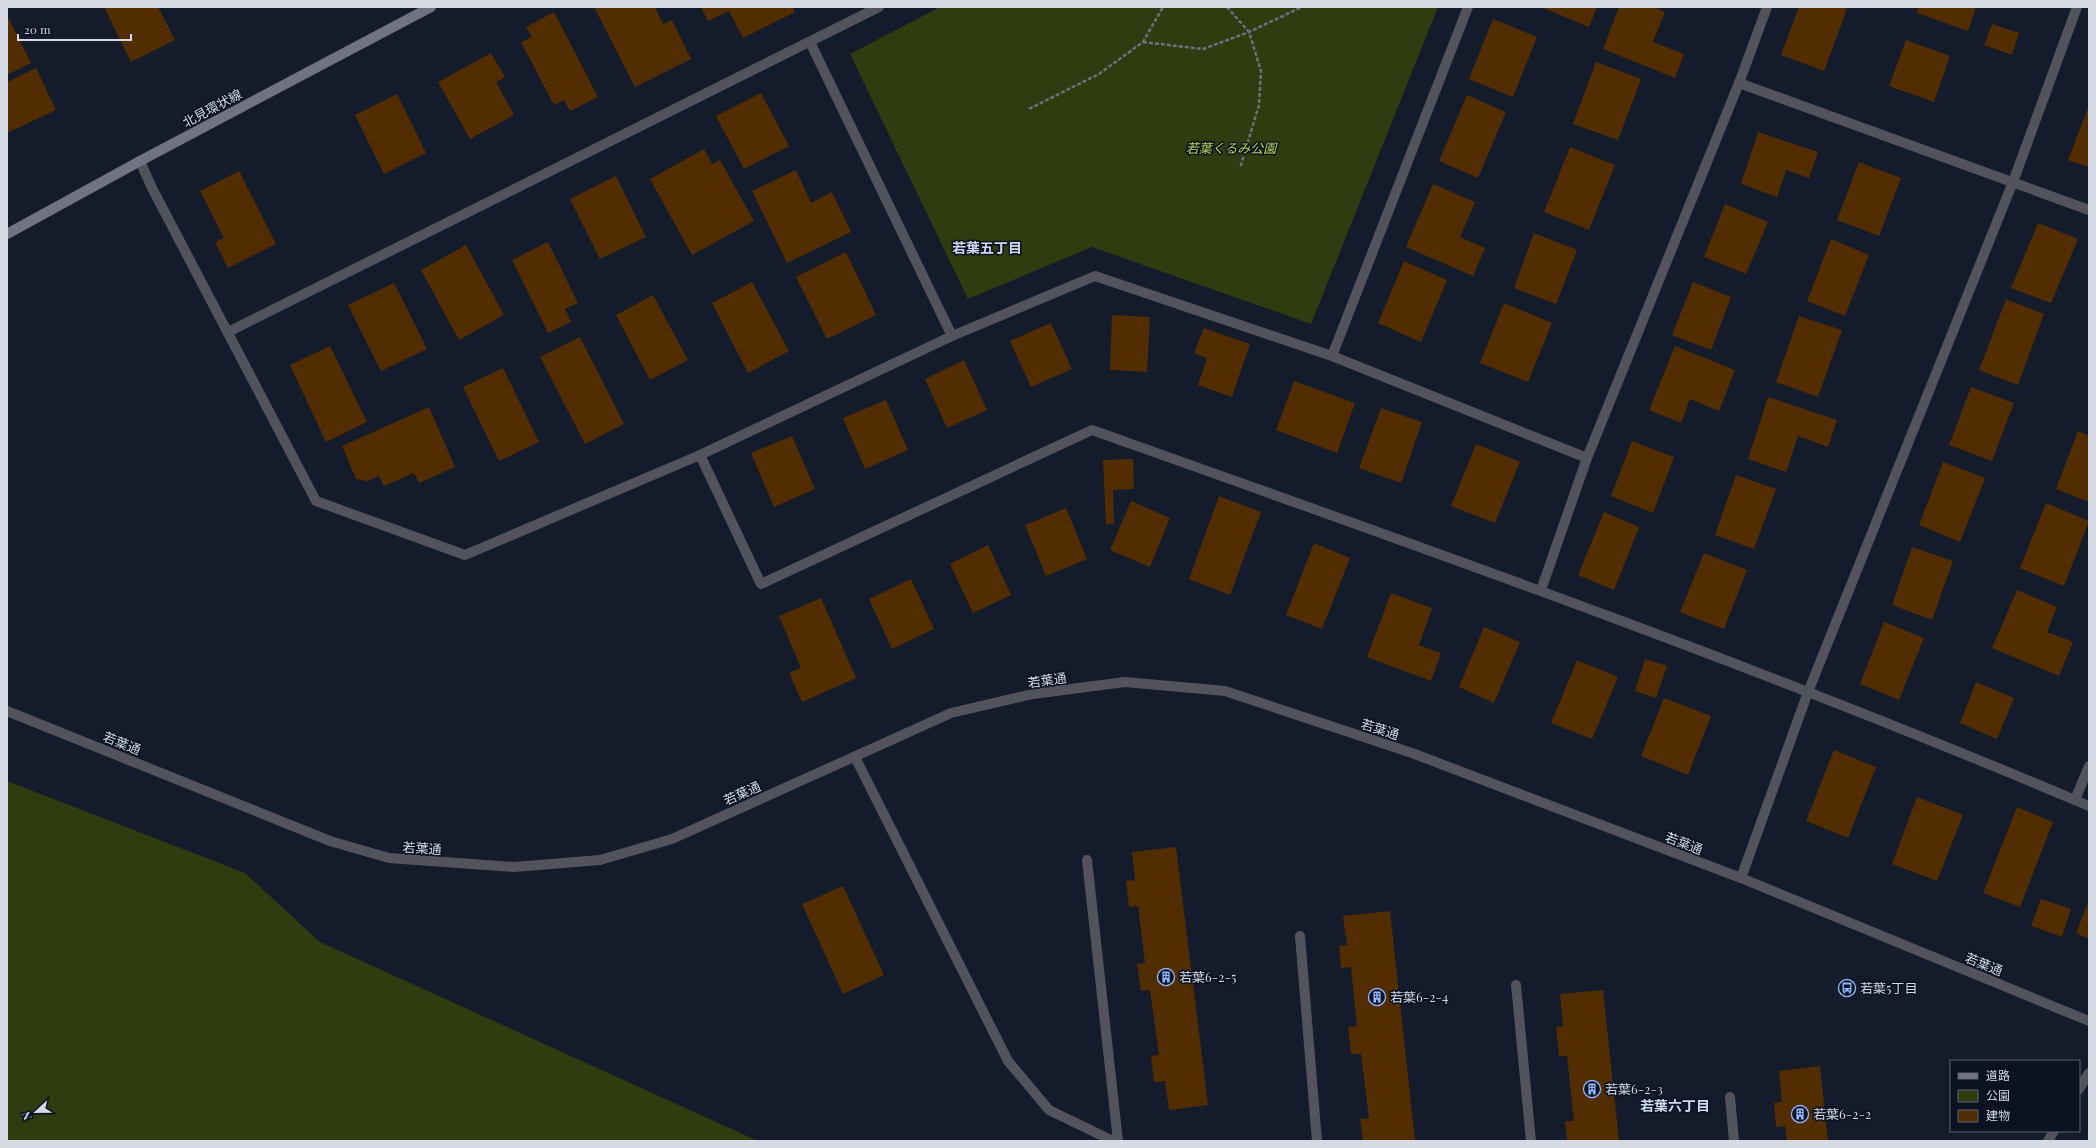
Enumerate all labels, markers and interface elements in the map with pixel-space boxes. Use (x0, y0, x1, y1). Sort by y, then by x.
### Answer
scale bar (18, 16, 131, 42)
text: 20 m (24, 21, 51, 37)
street label: 北見環状線 (179, 85, 244, 130)
park label: 若葉くるみ公園 (1186, 139, 1278, 156)
district label: 若葉五丁目 (952, 238, 1022, 257)
street label: 若葉通 (1026, 668, 1067, 691)
street label: 若葉通 (1359, 714, 1401, 743)
street label: 若葉通 (101, 727, 143, 758)
street label: 若葉通 (721, 777, 763, 808)
street label: 若葉通 (1663, 828, 1705, 857)
street label: 若葉通 (402, 838, 442, 857)
street label: 若葉通 (1963, 948, 2005, 979)
building icon: 若葉6-2-5 (1156, 967, 1176, 987)
place label: 若葉6-2-5 (1179, 968, 1236, 985)
bus stop icon: 若葉5丁目 (1837, 978, 1857, 998)
place label: 若葉5丁目 (1860, 979, 1917, 996)
building icon: 若葉6-2-4 (1367, 987, 1387, 1007)
place label: 若葉6-2-4 (1390, 988, 1448, 1005)
legend (1950, 1060, 2080, 1132)
text: 道路 (1986, 1067, 2010, 1083)
building icon: 若葉6-2-3 (1582, 1079, 1602, 1099)
place label: 若葉6-2-3 (1605, 1080, 1663, 1097)
text: 公園 (1986, 1087, 2010, 1103)
north arrow (16, 1092, 56, 1132)
district label: 若葉六丁目 (1640, 1096, 1710, 1115)
building icon: 若葉6-2-2 (1790, 1104, 1810, 1124)
place label: 若葉6-2-2 (1813, 1105, 1871, 1122)
text: 建物 (1986, 1107, 2010, 1123)
text: N (18, 1109, 35, 1122)

